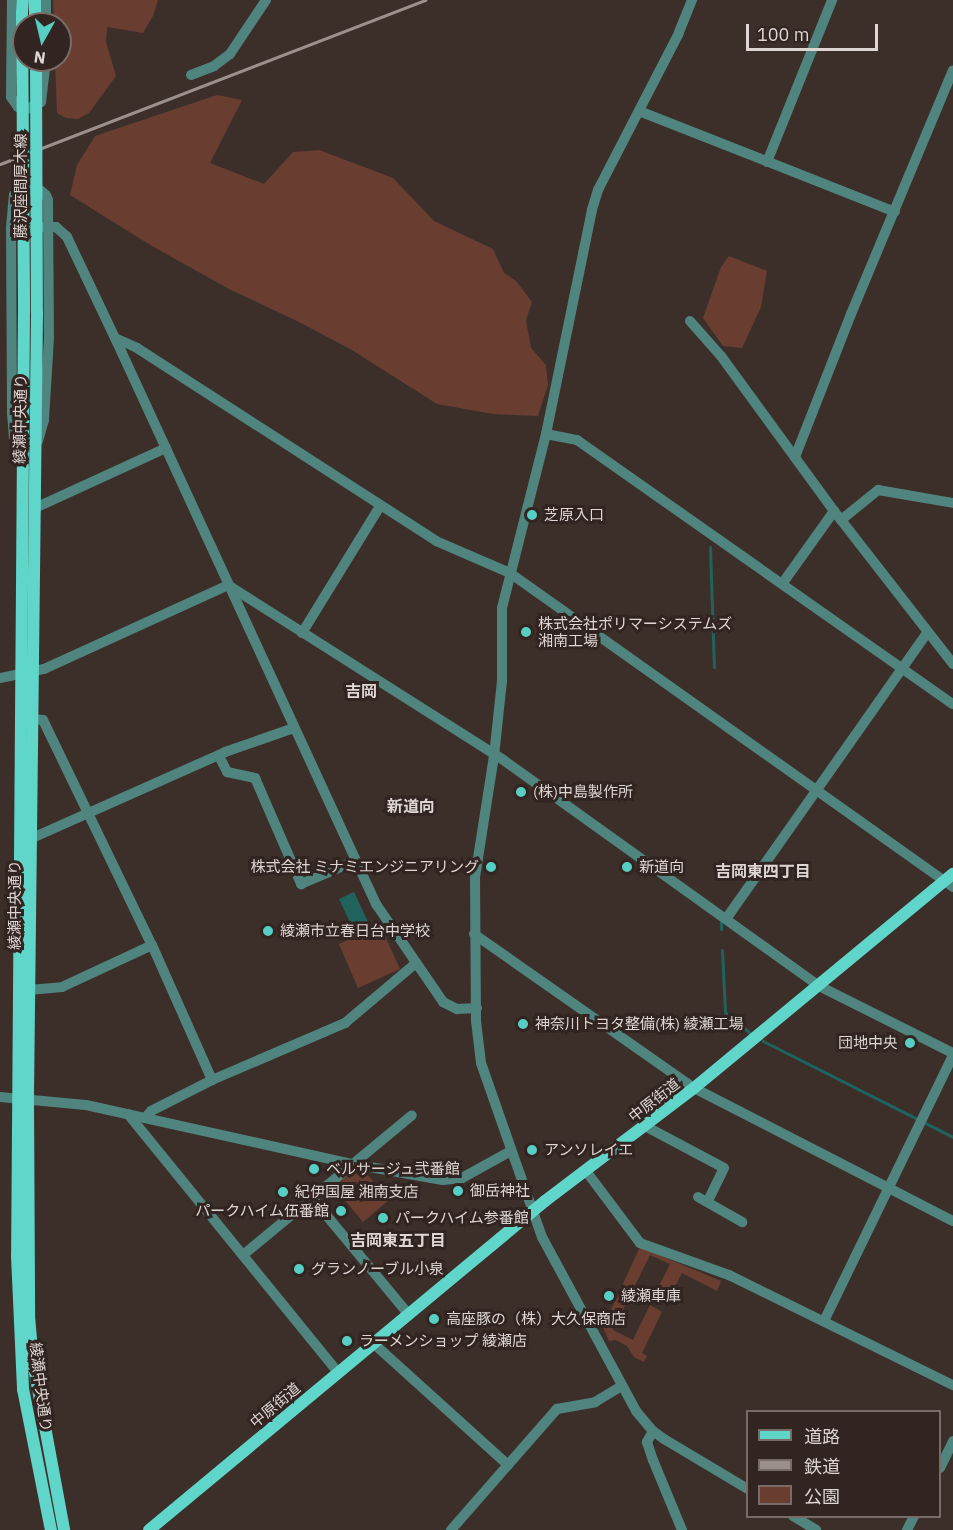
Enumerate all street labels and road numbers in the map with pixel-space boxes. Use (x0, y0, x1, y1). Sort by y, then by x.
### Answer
street label: 藤沢座間厚木線 (12, 134, 30, 238)
street label: 綾瀬中央通り (10, 374, 30, 464)
street label: 綾瀬中央通り (6, 860, 24, 950)
street label: 中原街道 (625, 1074, 683, 1126)
street label: 綾瀬中央通り (27, 1341, 55, 1433)
street label: 中原街道 (246, 1379, 304, 1431)

